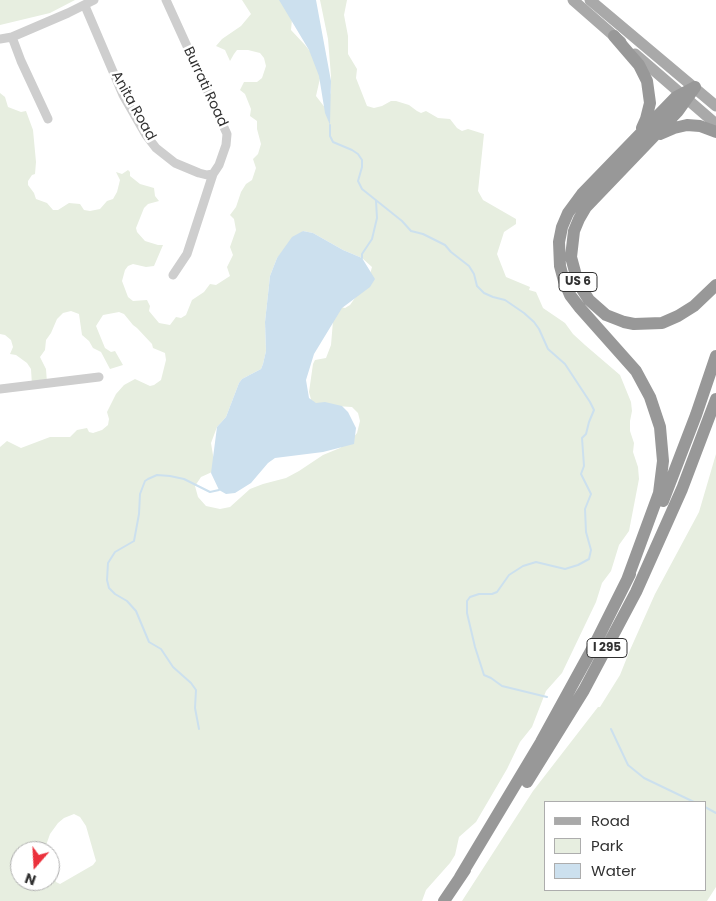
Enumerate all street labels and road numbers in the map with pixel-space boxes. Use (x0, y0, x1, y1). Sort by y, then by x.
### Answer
street label: Burrati Road (179, 44, 231, 130)
street label: Anita Road (107, 68, 159, 144)
road number: US 6 (559, 272, 597, 292)
road number: I 295 (587, 638, 627, 658)

